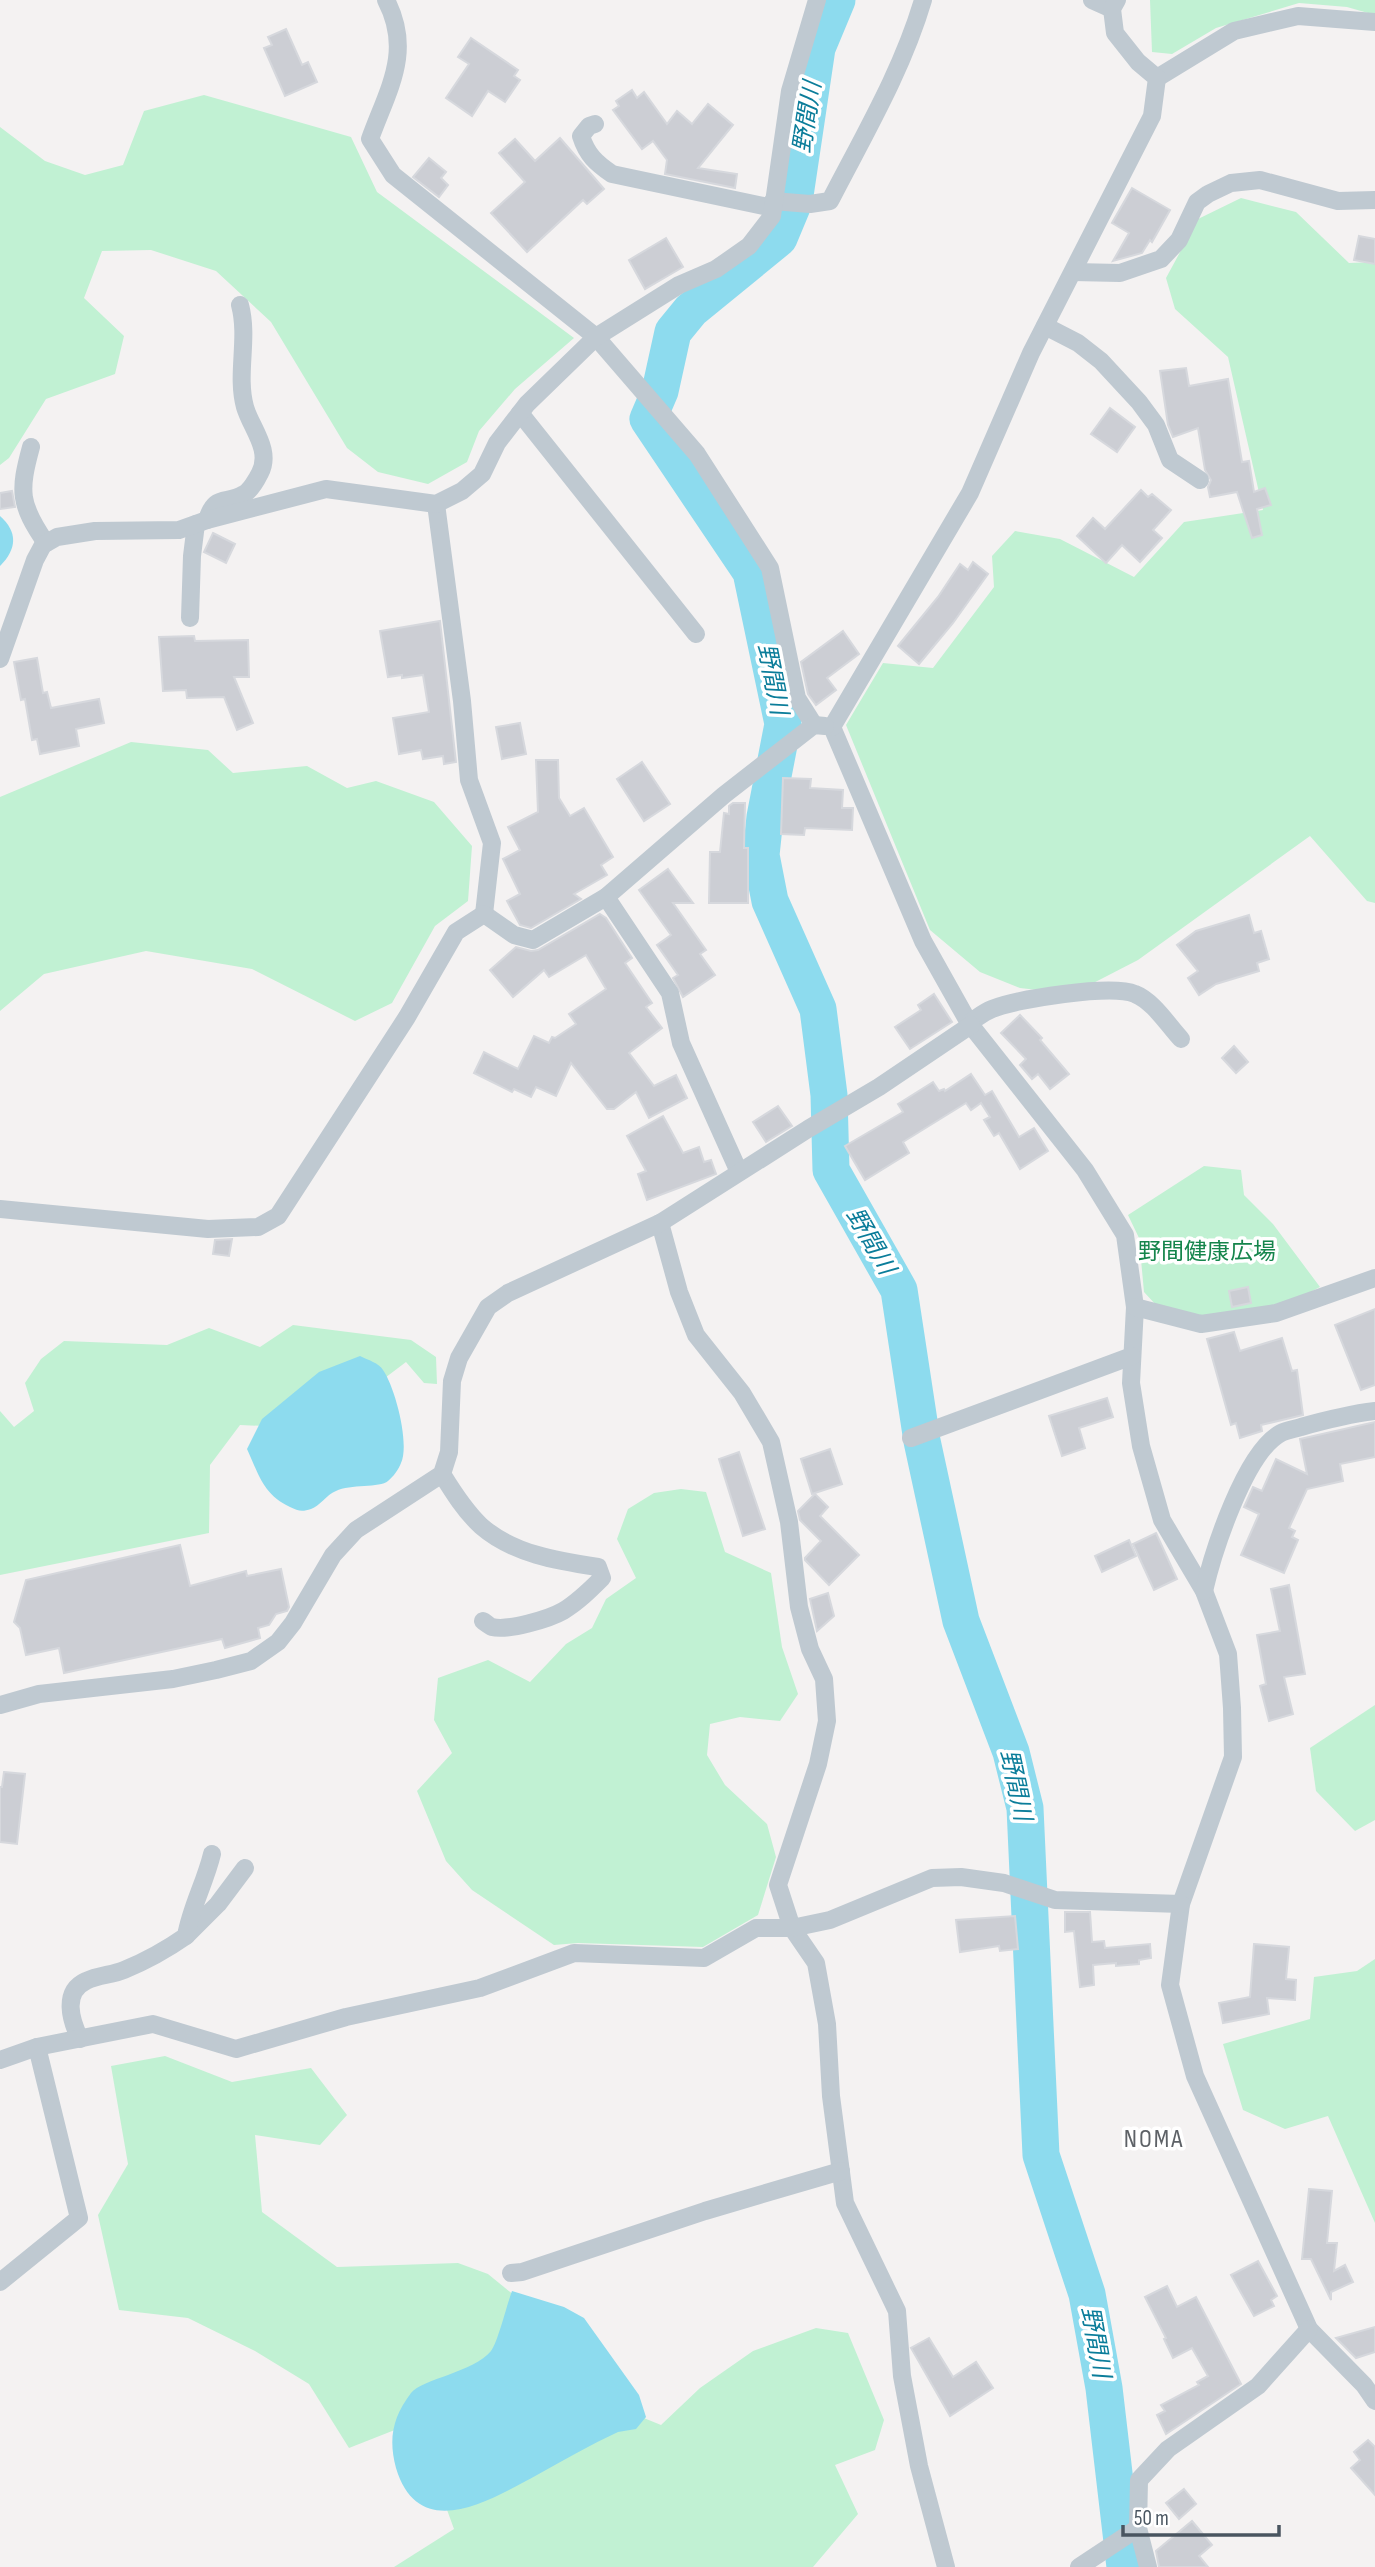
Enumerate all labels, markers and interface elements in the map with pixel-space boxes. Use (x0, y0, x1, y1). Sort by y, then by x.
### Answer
water label: 野間川 (788, 76, 828, 155)
water label: 野間川 (751, 641, 794, 720)
water label: 野間川 (840, 1203, 903, 1282)
park label: 野間健康広場 (1138, 1238, 1276, 1266)
water label: 野間川 (994, 1747, 1038, 1826)
district label: NOMA (1124, 2124, 1184, 2155)
water label: 野間川 (1075, 2304, 1117, 2383)
scale bar (1123, 2494, 1279, 2538)
text: 50 m (1134, 2506, 1169, 2531)

